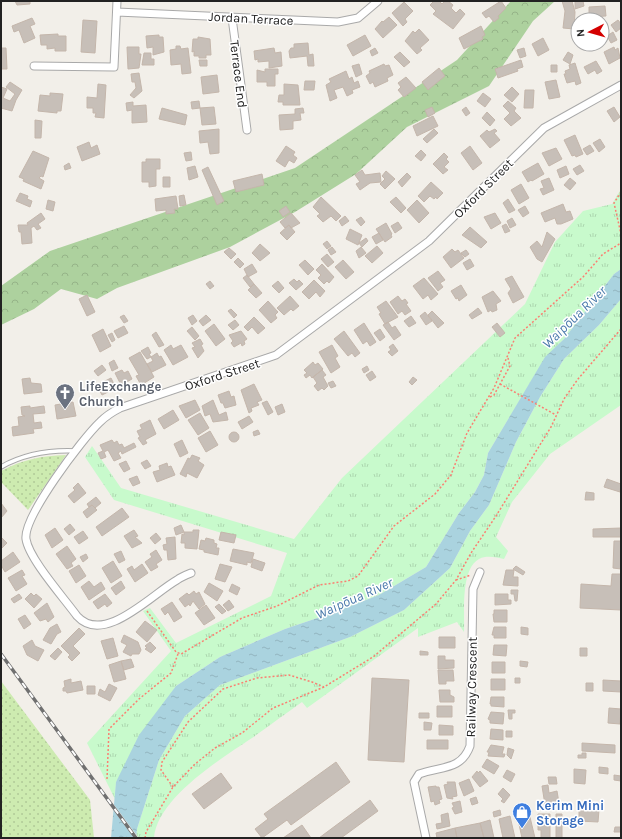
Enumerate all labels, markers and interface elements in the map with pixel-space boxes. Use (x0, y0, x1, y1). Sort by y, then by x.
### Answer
street label: Jordan Terrace (208, 9, 294, 28)
north arrow (570, 12, 610, 52)
text: N (574, 28, 587, 38)
street label: Terrace End (227, 39, 250, 109)
street label: Oxford Street (451, 155, 516, 221)
water label: Waipōua River (539, 282, 611, 352)
street label: Oxford Street (183, 355, 262, 394)
place label: LifeExchange Church (79, 379, 161, 409)
church icon: LifeExchange Church (54, 382, 76, 410)
water label: Waipōua River (313, 573, 397, 623)
street label: Railway Crescent (463, 636, 480, 737)
place label: Kerim Mini Storage (536, 798, 604, 828)
shop icon: Kerim Mini Storage (511, 801, 533, 829)

